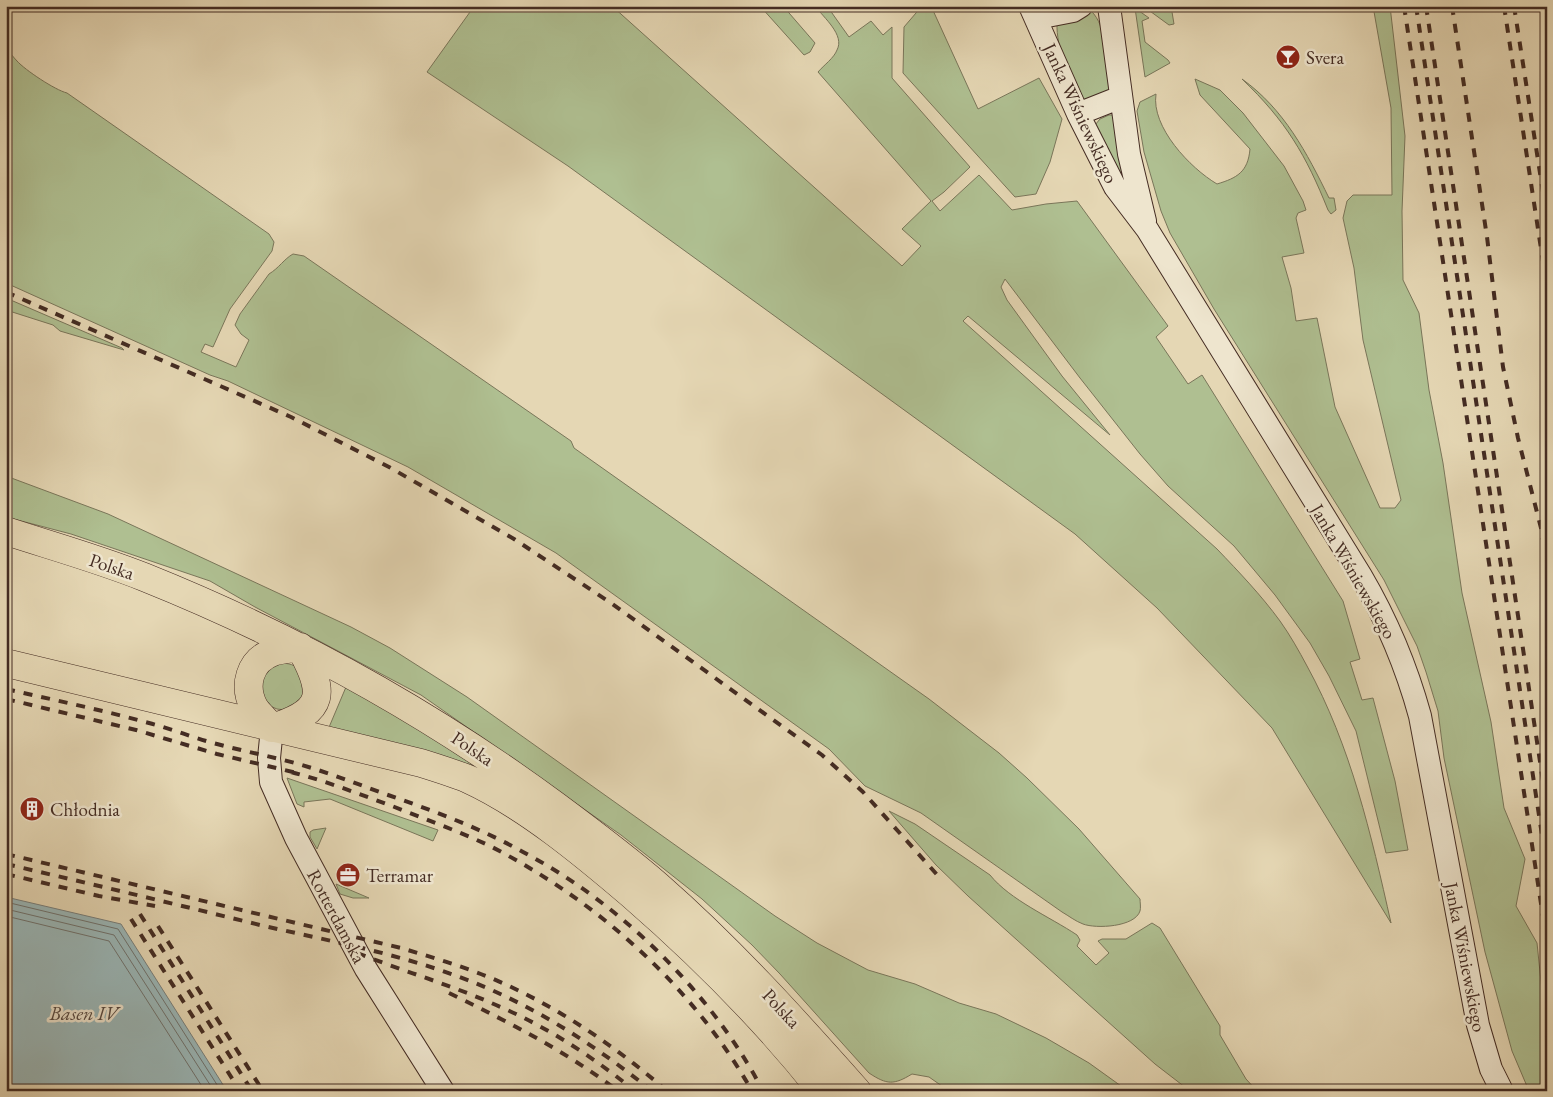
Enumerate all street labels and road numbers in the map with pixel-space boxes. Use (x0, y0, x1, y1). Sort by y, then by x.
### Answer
street label: Janka Wiśniewskiego (1036, 37, 1124, 187)
street label: Janka Wiśniewskiego (1304, 497, 1402, 643)
street label: Polska (86, 547, 138, 586)
street label: Polska (447, 725, 499, 772)
street label: Rotterdamska (301, 865, 372, 968)
street label: Janka Wiśniewskiego (1438, 878, 1492, 1034)
street label: Polska (757, 983, 807, 1034)

